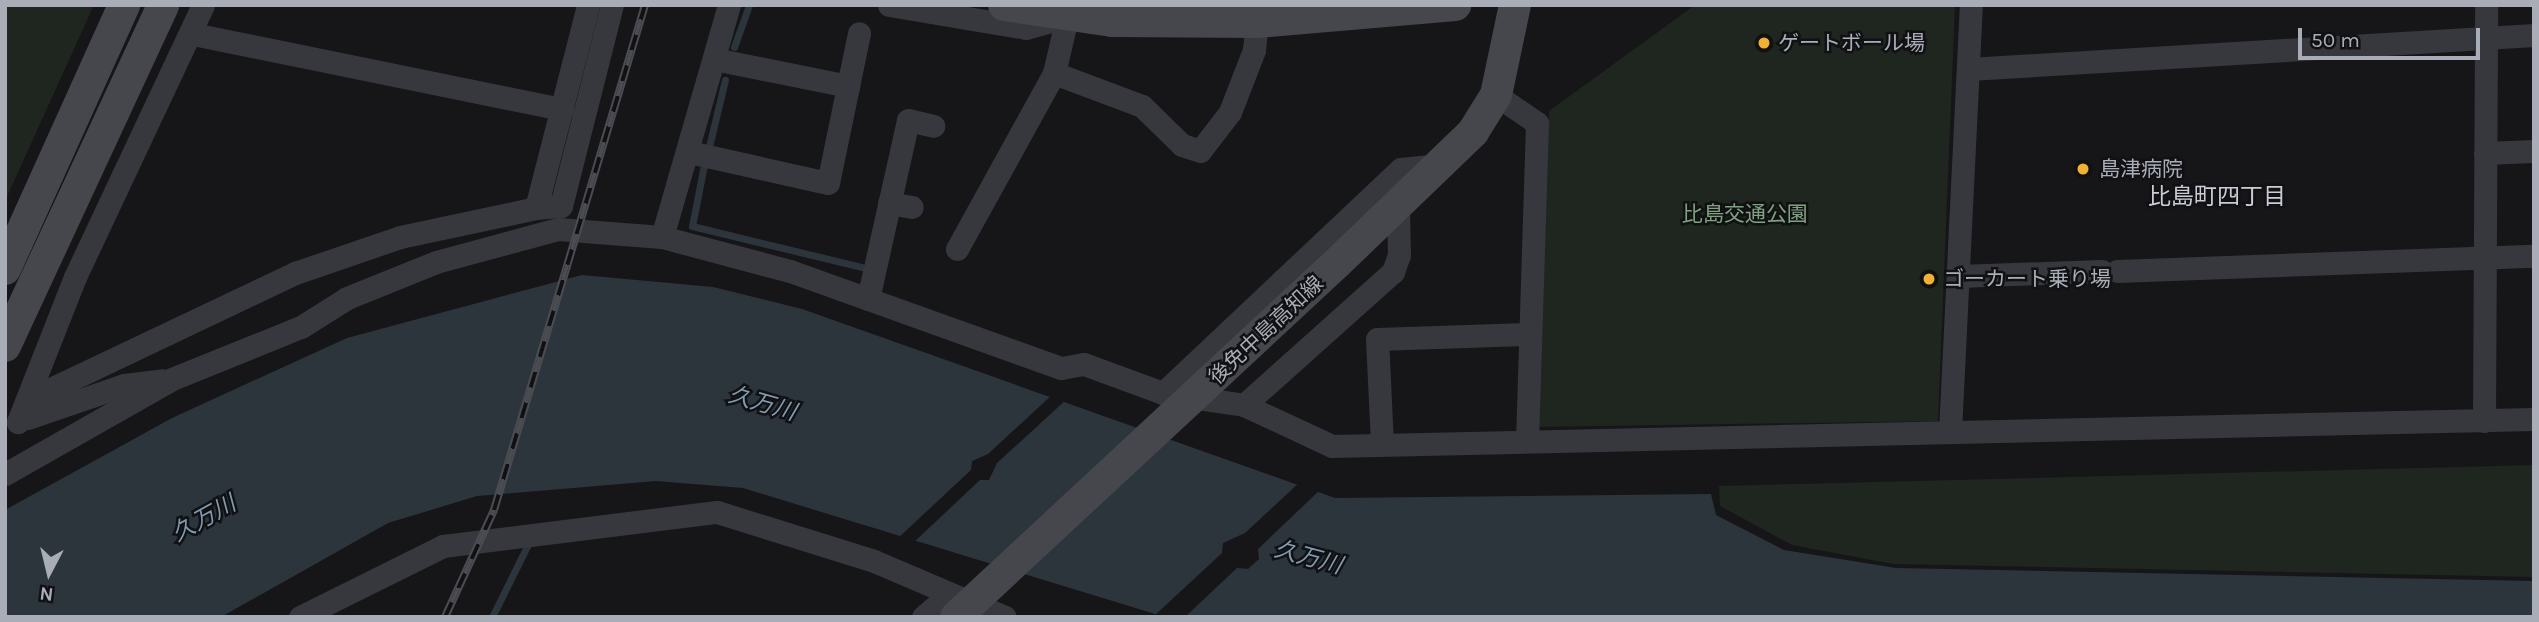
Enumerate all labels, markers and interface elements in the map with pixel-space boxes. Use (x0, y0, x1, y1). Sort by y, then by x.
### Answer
scale bar (2301, 14, 2483, 58)
text: 50 m (2311, 28, 2360, 52)
place label: ゲートボール場 (1778, 30, 1925, 56)
marker: ゲートボール場 (1756, 35, 1772, 51)
place label: 島津病院 (2099, 156, 2183, 182)
marker: 島津病院 (2073, 159, 2093, 179)
district label: 比島町四丁目 (2148, 183, 2286, 211)
park label: 比島交通公園 (1682, 201, 1808, 227)
place label: ゴーカート乗り場 (1943, 266, 2111, 292)
street label: 後免中島高知線 (1204, 271, 1328, 389)
marker: ゴーカート乗り場 (1921, 271, 1937, 287)
water label: 久万川 (725, 381, 799, 427)
water label: 久万川 (167, 490, 241, 548)
water label: 久万川 (1271, 536, 1345, 580)
north arrow (14, 538, 84, 608)
text: N (38, 582, 55, 606)

